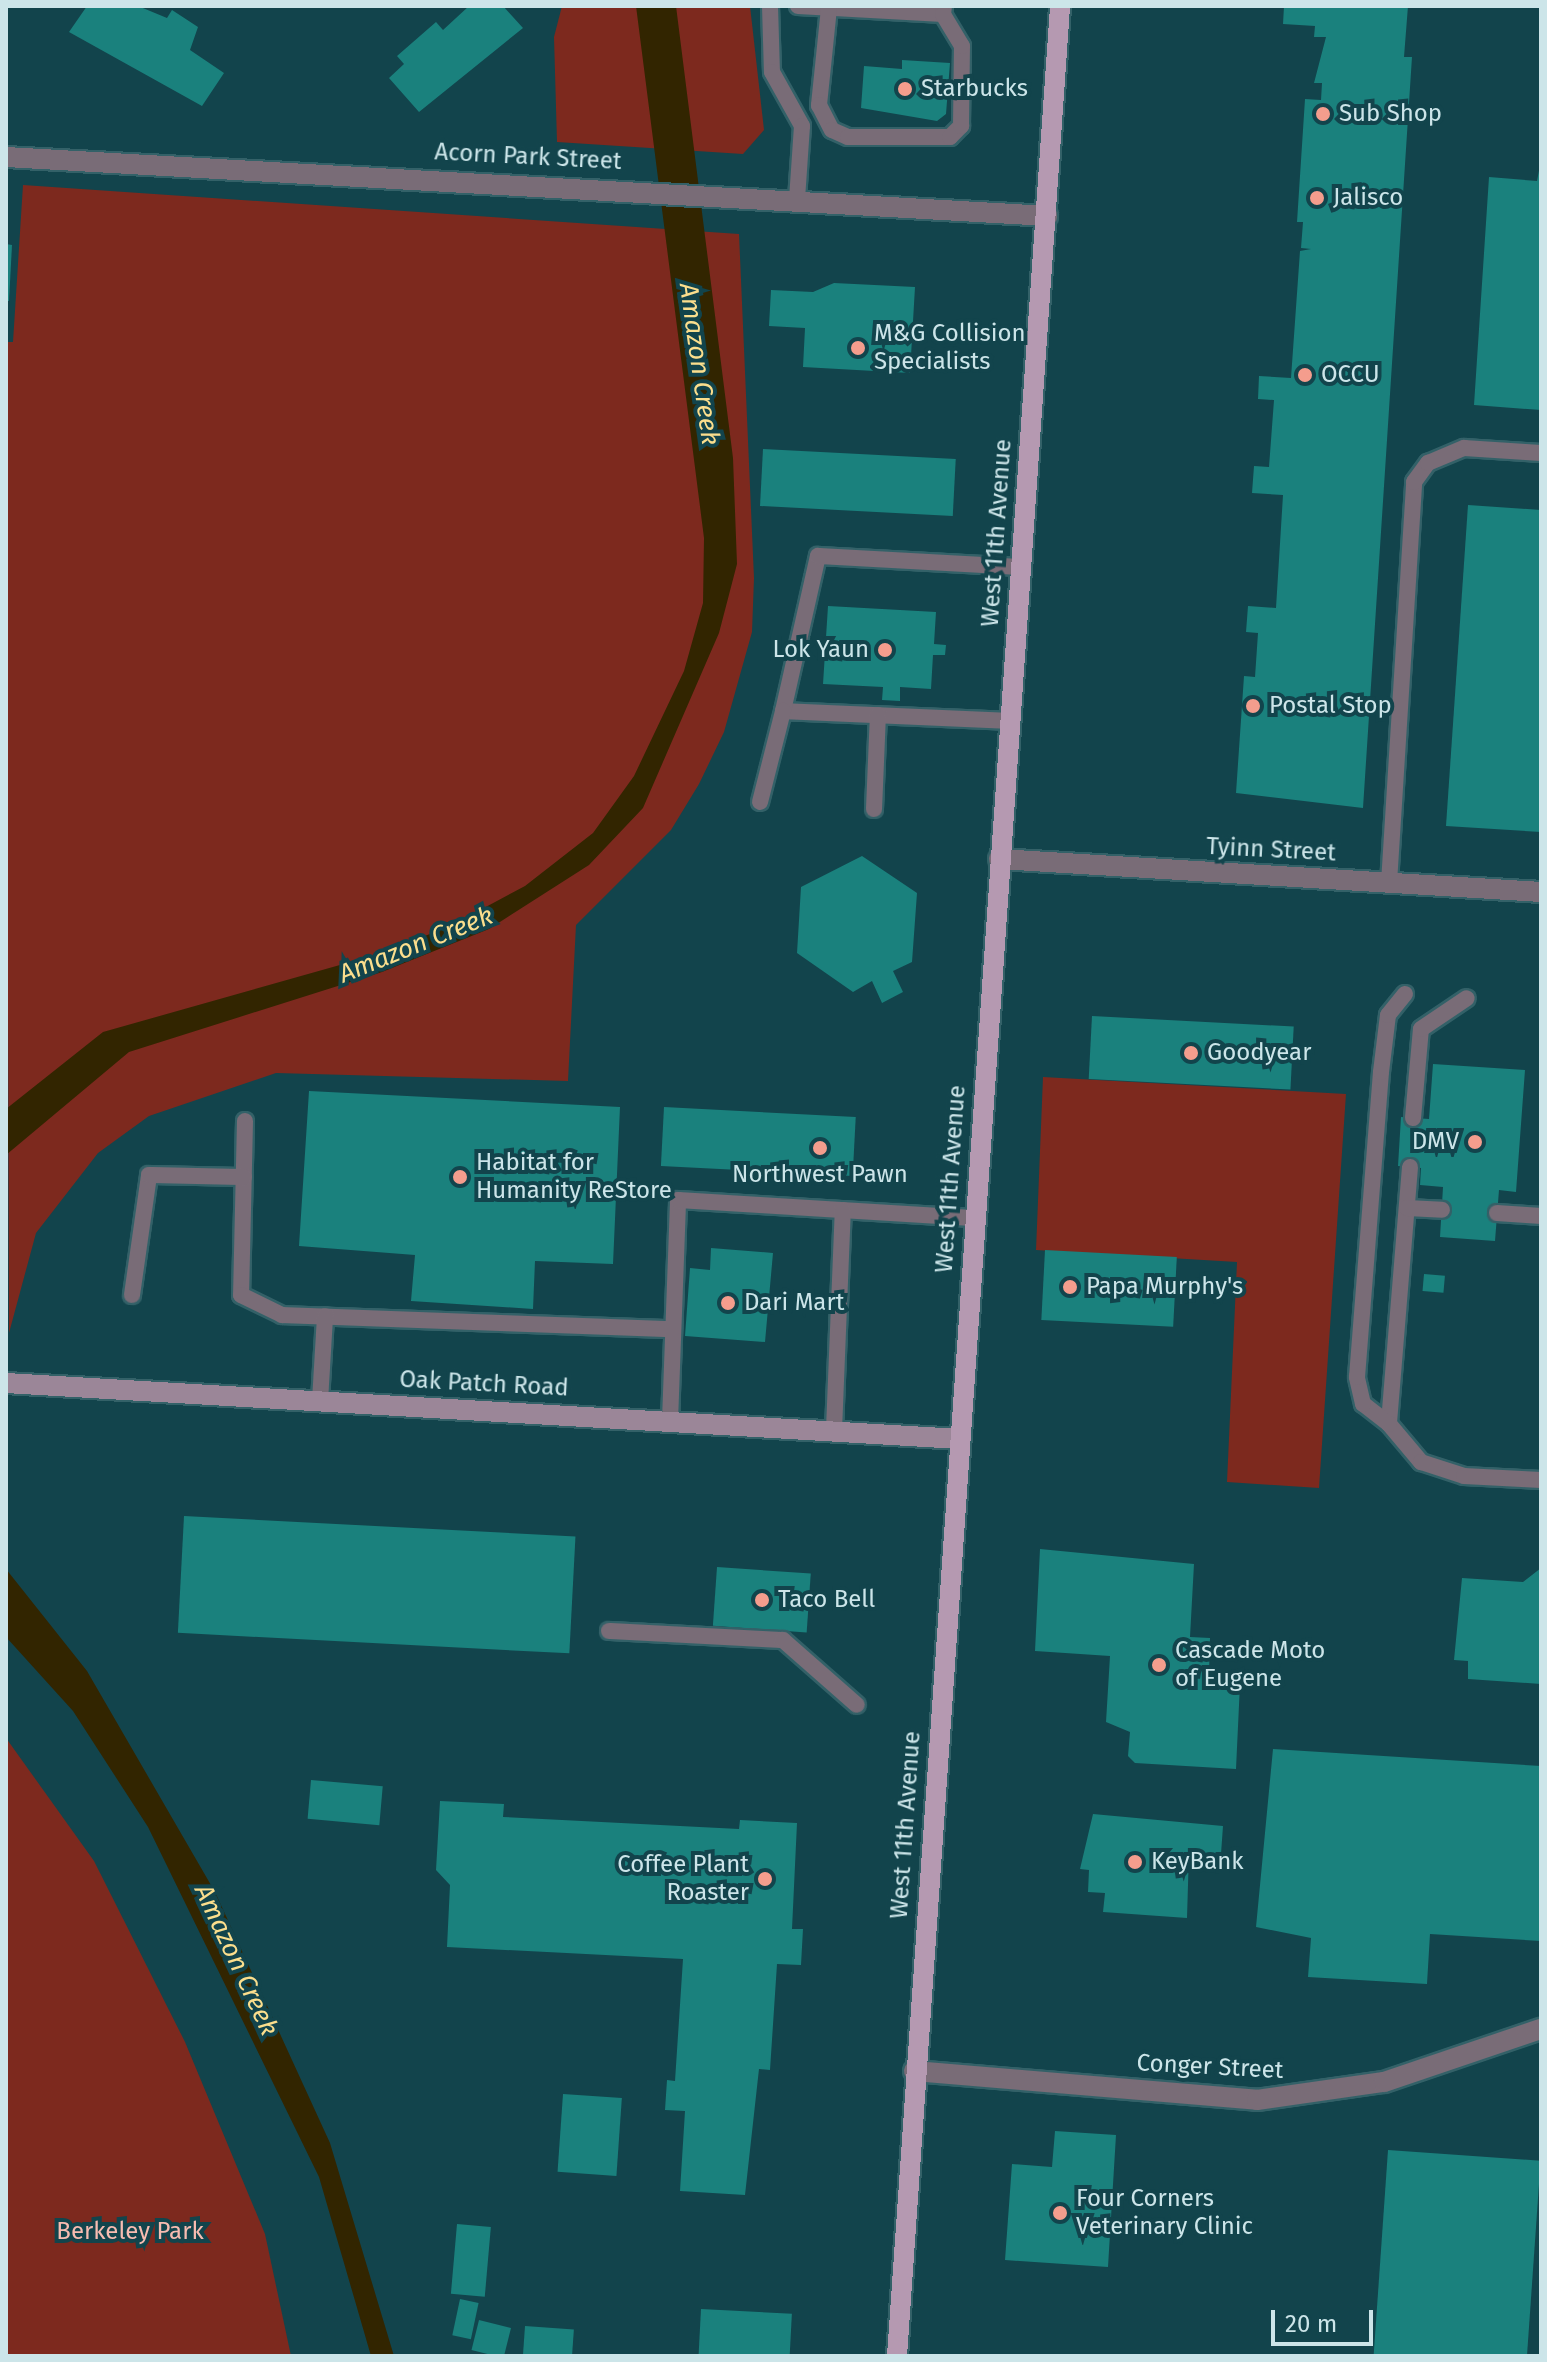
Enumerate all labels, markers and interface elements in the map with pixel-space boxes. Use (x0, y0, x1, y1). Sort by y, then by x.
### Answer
place label: Starbucks (921, 75, 1028, 103)
marker: Starbucks (896, 80, 914, 98)
place label: Sub Shop (1339, 100, 1442, 128)
marker: Sub Shop (1314, 105, 1332, 123)
street label: Acorn Park Street (434, 138, 622, 176)
place label: Jalisco (1333, 184, 1403, 212)
marker: Jalisco (1308, 189, 1326, 207)
water label: Amazon Creek (672, 281, 726, 447)
place label: M&G Collision Specialists (874, 320, 1026, 376)
marker: M&G Collision Specialists (849, 339, 867, 357)
place label: OCCU (1321, 361, 1380, 389)
marker: OCCU (1296, 366, 1314, 384)
street label: West 11th Avenue (976, 438, 1018, 628)
place label: Lok Yaun (773, 636, 869, 664)
marker: Lok Yaun (876, 641, 894, 659)
place label: Postal Stop (1269, 692, 1392, 720)
marker: Postal Stop (1244, 697, 1262, 715)
street label: Tyinn Street (1206, 832, 1336, 868)
water label: Amazon Creek (334, 900, 498, 990)
place label: Goodyear (1207, 1039, 1311, 1067)
marker: Goodyear (1182, 1044, 1200, 1062)
street label: West 11th Avenue (930, 1084, 972, 1274)
place label: DMV (1412, 1128, 1459, 1156)
marker: DMV (1466, 1133, 1484, 1151)
marker: Northwest Pawn (811, 1139, 829, 1157)
place label: Habitat for Humanity ReStore (476, 1149, 672, 1205)
place label: Northwest Pawn (732, 1161, 908, 1189)
marker: Habitat for Humanity ReStore (451, 1168, 469, 1186)
place label: Papa Murphy's (1086, 1273, 1243, 1301)
marker: Papa Murphy's (1061, 1278, 1079, 1296)
place label: Dari Mart (744, 1289, 844, 1317)
marker: Dari Mart (719, 1294, 737, 1312)
street label: Oak Patch Road (399, 1365, 569, 1403)
place label: Taco Bell (778, 1586, 875, 1614)
marker: Taco Bell (753, 1591, 771, 1609)
place label: Cascade Moto of Eugene (1175, 1637, 1325, 1693)
marker: Cascade Moto of Eugene (1150, 1656, 1168, 1674)
street label: West 11th Avenue (885, 1730, 927, 1920)
place label: KeyBank (1151, 1848, 1244, 1876)
place label: Coffee Plant Roaster (617, 1851, 749, 1907)
marker: KeyBank (1126, 1853, 1144, 1871)
marker: Coffee Plant Roaster (756, 1870, 774, 1888)
water label: Amazon Creek (187, 1879, 285, 2041)
street label: Conger Street (1136, 2049, 1284, 2085)
place label: Four Corners Veterinary Clinic (1076, 2185, 1253, 2241)
marker: Four Corners Veterinary Clinic (1051, 2204, 1069, 2222)
park label: Berkeley Park (56, 2218, 204, 2246)
scale bar (1275, 2294, 1377, 2344)
text: 20 m (1285, 2310, 1337, 2338)

